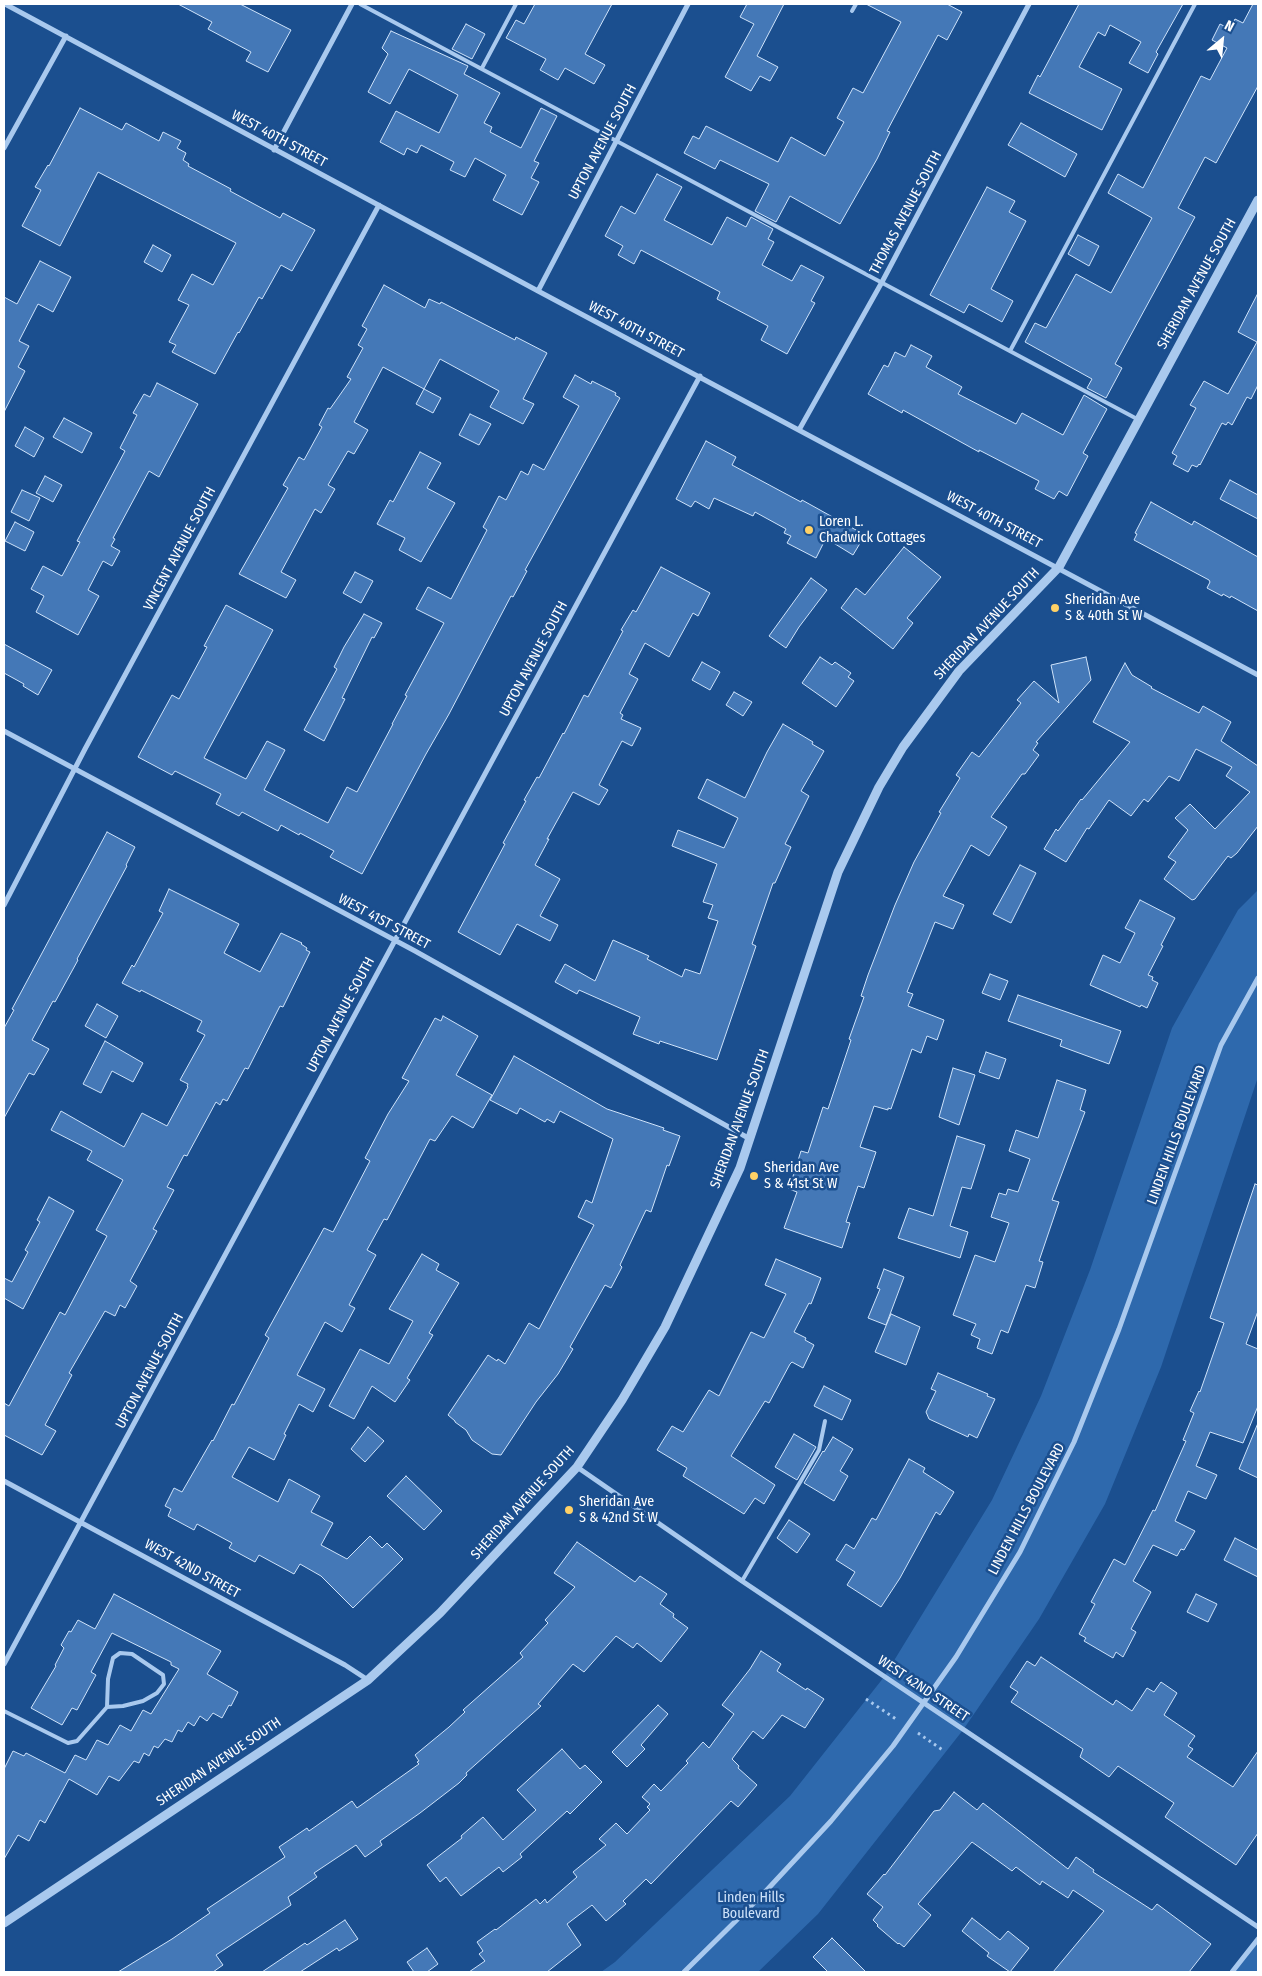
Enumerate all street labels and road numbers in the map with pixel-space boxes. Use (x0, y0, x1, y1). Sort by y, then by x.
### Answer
street label: UPTON AVENUE SOUTH (565, 81, 641, 203)
street label: WEST 40TH STREET (228, 107, 330, 171)
street label: THOMAS AVENUE SOUTH (866, 148, 946, 278)
street label: SHERIDAN AVENUE SOUTH (1154, 216, 1240, 352)
street label: WEST 40TH STREET (585, 298, 687, 362)
street label: VINCENT AVENUE SOUTH (140, 484, 220, 614)
street label: WEST 40TH STREET (943, 488, 1045, 552)
street label: SHERIDAN AVENUE SOUTH (931, 565, 1043, 683)
street label: UPTON AVENUE SOUTH (496, 598, 572, 720)
street label: WEST 41ST STREET (335, 891, 433, 953)
street label: UPTON AVENUE SOUTH (303, 954, 379, 1076)
street label: SHERIDAN AVENUE SOUTH (707, 1047, 773, 1191)
street label: LINDEN HILLS BOULEVARD (1144, 1063, 1210, 1207)
street label: UPTON AVENUE SOUTH (112, 1310, 188, 1432)
street label: LINDEN HILLS BOULEVARD (985, 1440, 1069, 1578)
street label: SHERIDAN AVENUE SOUTH (468, 1443, 578, 1563)
street label: WEST 42ND STREET (141, 1536, 243, 1602)
street label: WEST 42ND STREET (874, 1652, 972, 1726)
street label: SHERIDAN AVENUE SOUTH (153, 1714, 285, 1810)

